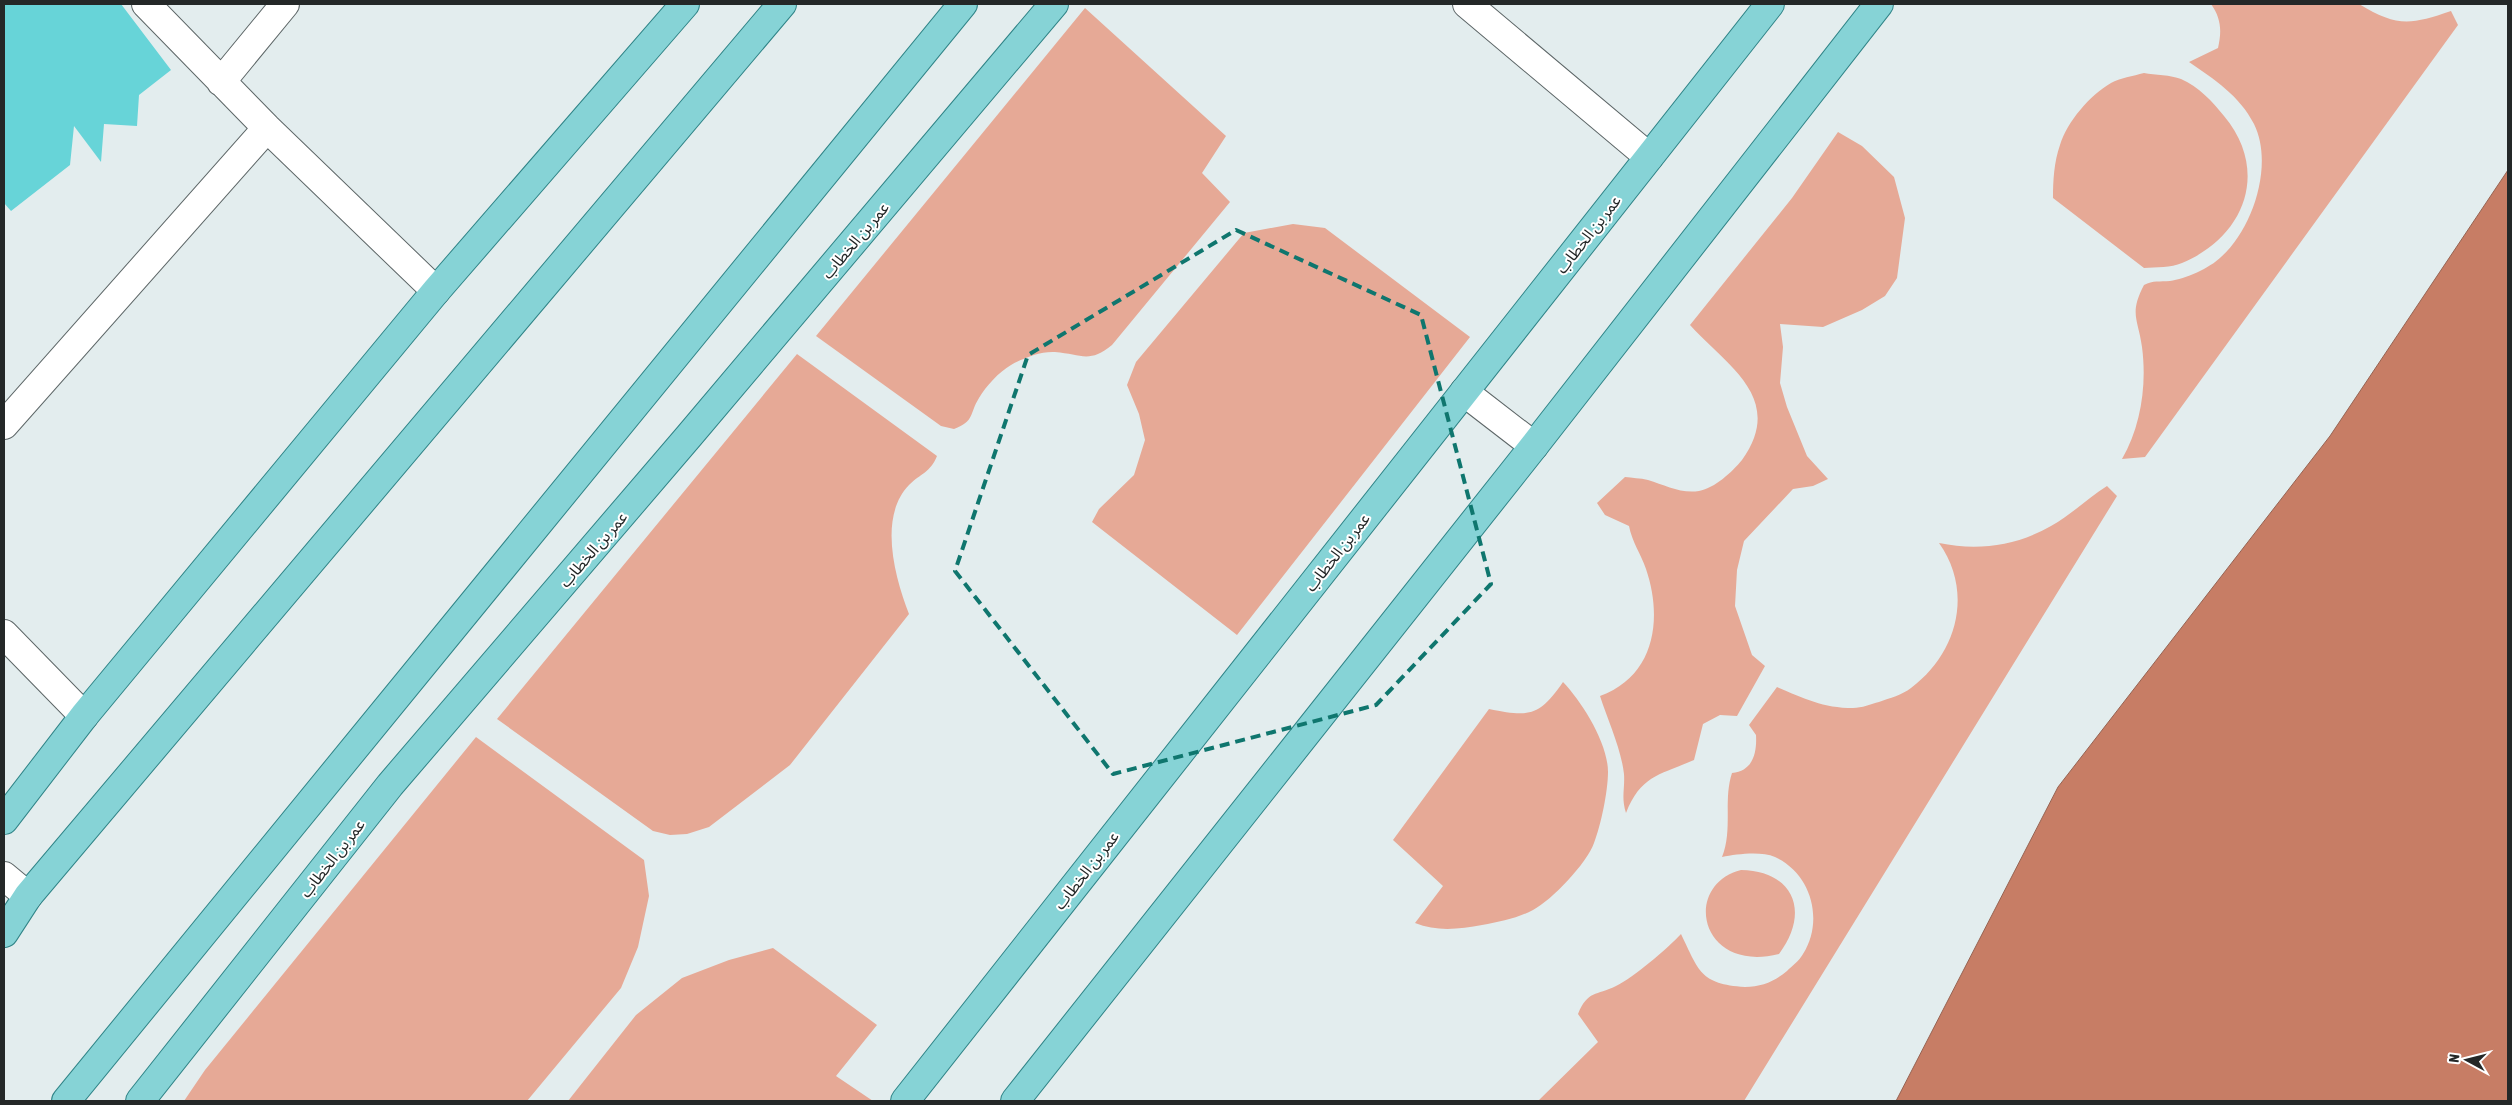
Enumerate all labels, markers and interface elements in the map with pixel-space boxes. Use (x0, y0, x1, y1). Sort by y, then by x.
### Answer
street label: عمر بن الخطاب (1552, 191, 1625, 277)
street label: عمر بن الخطاب (818, 198, 893, 282)
street label: عمر بن الخطاب (555, 508, 631, 591)
street label: عمر بن الخطاب (1301, 509, 1374, 595)
street label: عمر بن الخطاب (296, 815, 369, 901)
street label: عمر بن الخطاب (1050, 827, 1123, 913)
north arrow (2442, 1035, 2492, 1085)
text: N (2446, 1053, 2463, 1063)

